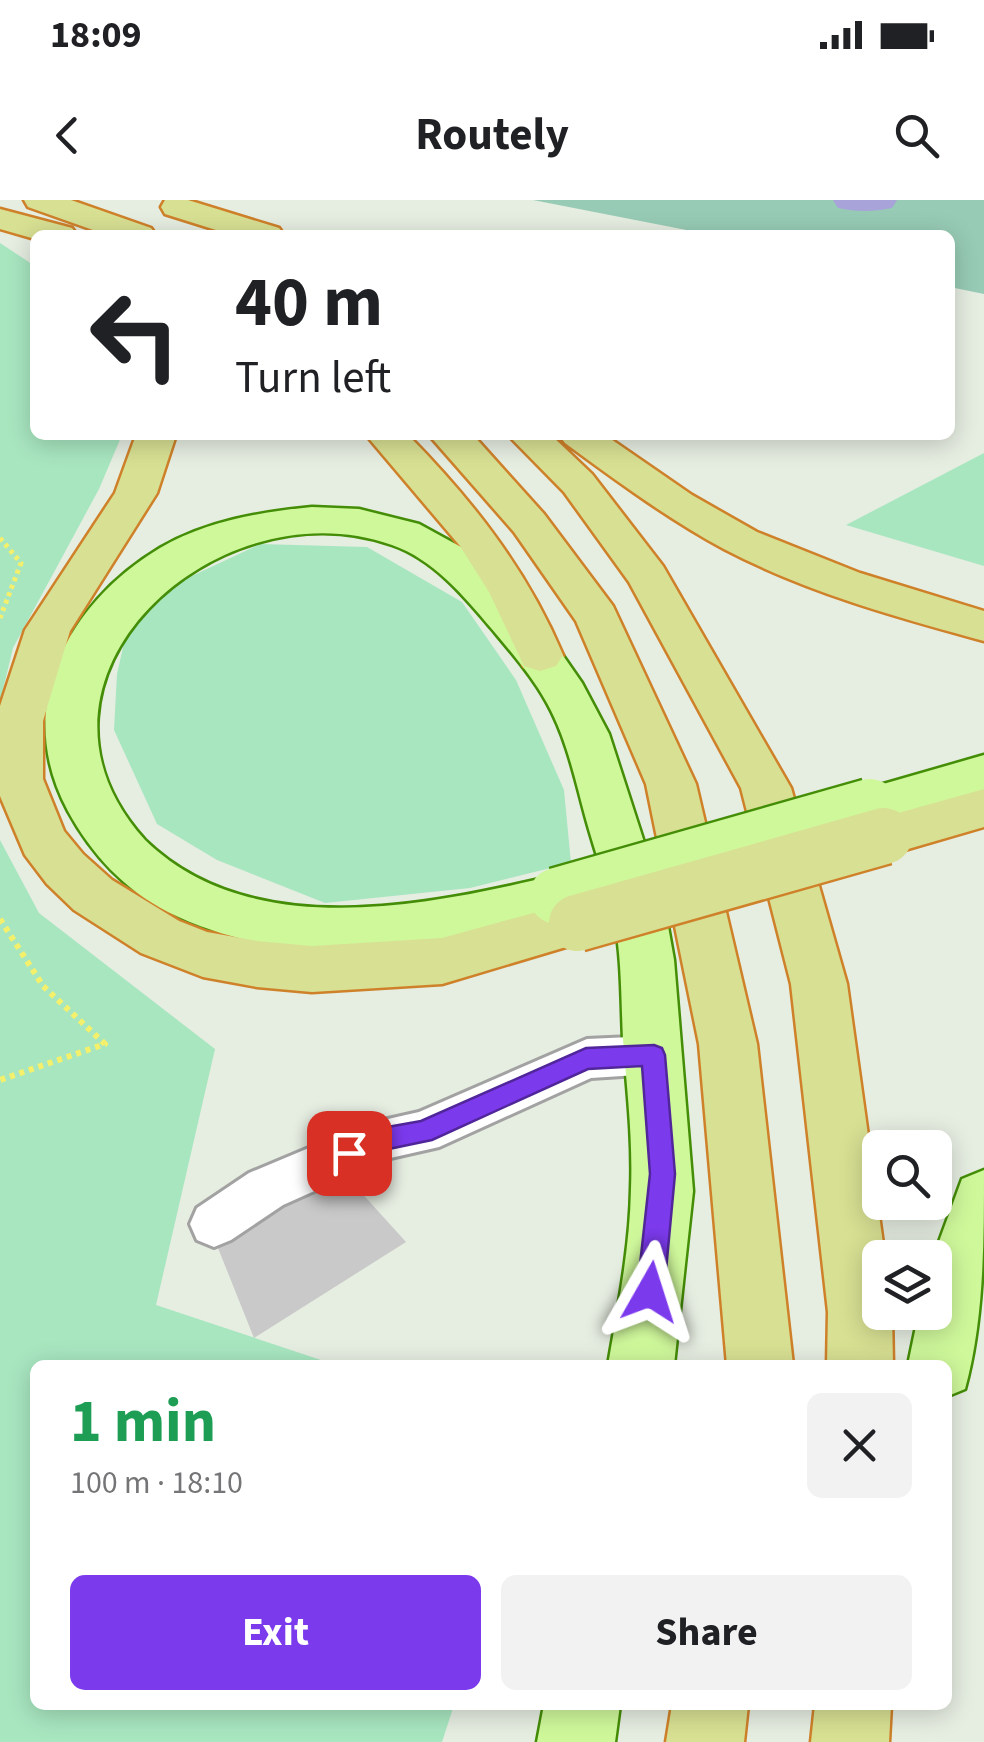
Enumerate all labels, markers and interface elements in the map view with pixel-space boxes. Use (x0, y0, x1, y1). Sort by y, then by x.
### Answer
text: 18:09 (50, 8, 142, 62)
text: Routely (415, 103, 569, 167)
icon: back (40, 108, 95, 163)
icon: search (889, 108, 944, 163)
text: 40 m (235, 253, 383, 353)
icon: left (70, 270, 200, 400)
text: Turn left (235, 346, 391, 410)
pin (307, 1111, 392, 1196)
icon: arrive (322, 1126, 377, 1181)
map controls (862, 1130, 952, 1330)
button: search (862, 1130, 952, 1220)
position arrow (598, 1240, 702, 1344)
button: layers (862, 1240, 952, 1330)
text: 1 min (70, 1380, 216, 1465)
button: close (807, 1393, 912, 1498)
text: 100 m · 18:10 (70, 1460, 243, 1506)
button: Exit (70, 1575, 481, 1690)
button: Share (501, 1575, 912, 1690)

